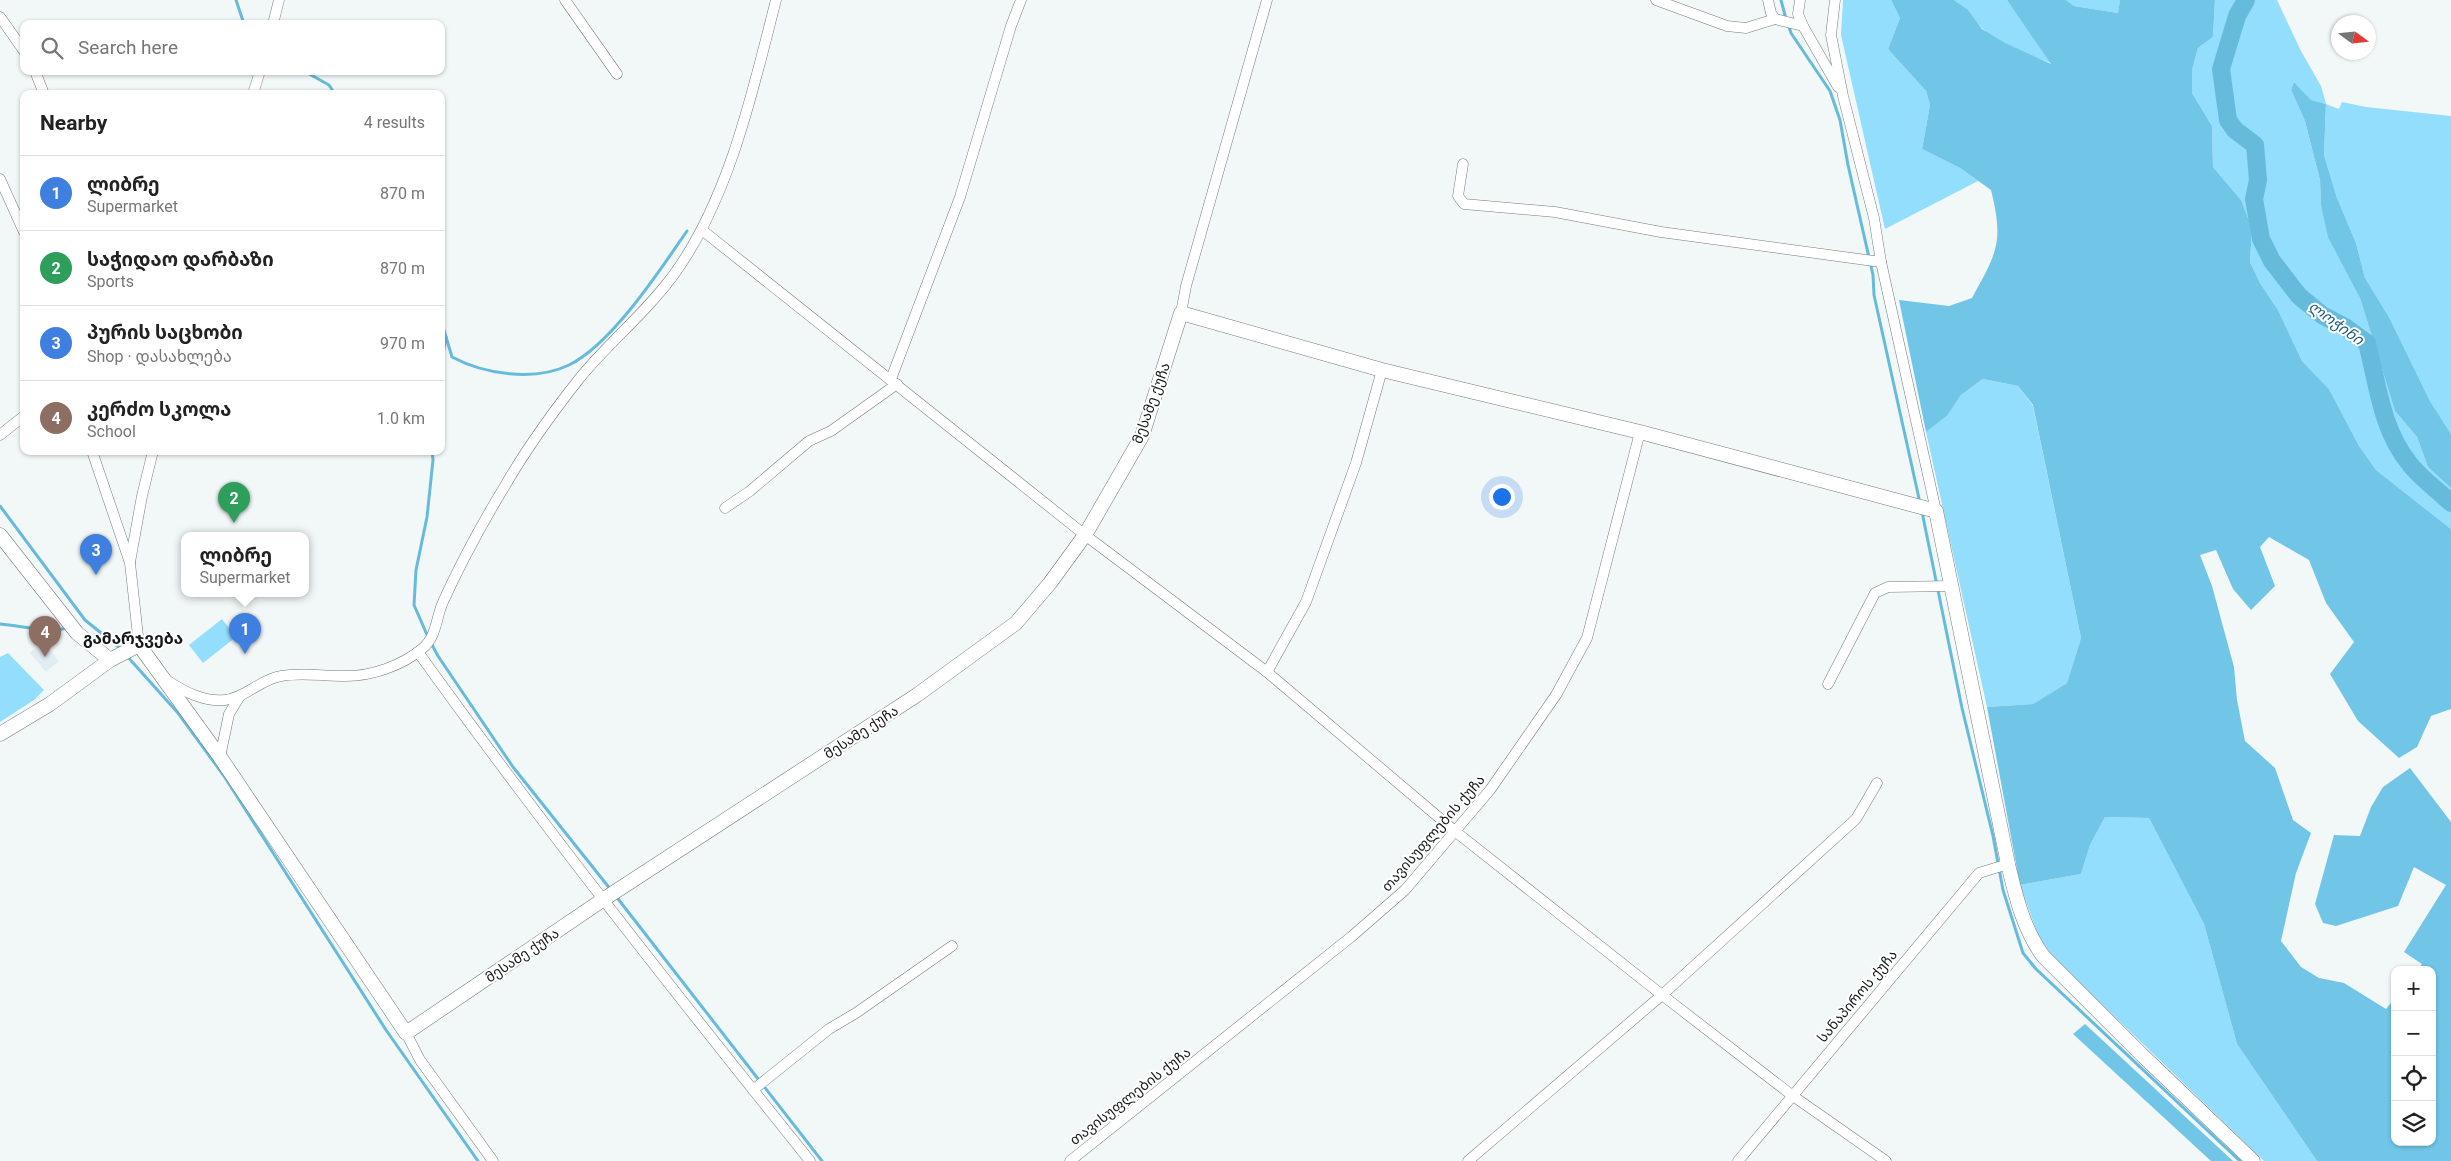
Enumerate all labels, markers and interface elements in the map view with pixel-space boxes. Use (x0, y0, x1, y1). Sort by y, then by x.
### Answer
north arrow (2331, 15, 2376, 60)
search box (20, 20, 445, 75)
icon: search (38, 34, 66, 62)
text: Search here (78, 36, 178, 59)
text: Nearby (40, 111, 107, 135)
text: 4 results (364, 113, 425, 132)
text: ლიბრე (87, 173, 160, 196)
text: 1 (51, 184, 61, 203)
text: 870 m (380, 184, 425, 203)
text: Supermarket (87, 197, 178, 216)
text: საჭიდაო დარბაზი (87, 248, 274, 271)
text: 2 (51, 259, 61, 278)
text: 870 m (380, 259, 425, 278)
text: Sports (87, 272, 134, 291)
water label: ლოჭინი (2305, 297, 2368, 350)
text: პურის საცხობი (87, 321, 243, 344)
text: 3 (51, 334, 61, 353)
text: 970 m (380, 334, 425, 353)
text: Shop · დასახლება (87, 347, 232, 366)
street label: მესამე ქუჩა (1129, 360, 1174, 446)
text: კერძო სკოლა (87, 398, 231, 421)
text: 4 (51, 409, 61, 428)
text: 1.0 km (377, 409, 425, 428)
text: School (87, 422, 136, 441)
pin: 2 (218, 482, 250, 523)
your location (1489, 484, 1515, 510)
popup (181, 532, 309, 597)
pin: 3 (80, 534, 112, 575)
text: ლიბრე (199, 544, 272, 567)
text: Supermarket (199, 568, 291, 587)
pin: 1 (229, 613, 261, 654)
pin: 4 (29, 616, 61, 657)
district label: გამარჯვება (83, 629, 183, 648)
street label: მესამე ქუჩა (821, 702, 902, 763)
street label: თავისუფლების ქუჩა (1378, 772, 1489, 895)
street label: მესამე ქუჩა (482, 925, 562, 986)
street label: სანაპიროს ქუჩა (1814, 947, 1901, 1046)
map controls (2391, 966, 2436, 1146)
button: + (2391, 966, 2436, 1011)
button: − (2391, 1011, 2436, 1056)
street label: თავისუფლების ქუჩა (1066, 1044, 1194, 1149)
button: locate (2391, 1056, 2436, 1101)
button: layers (2391, 1101, 2436, 1146)

